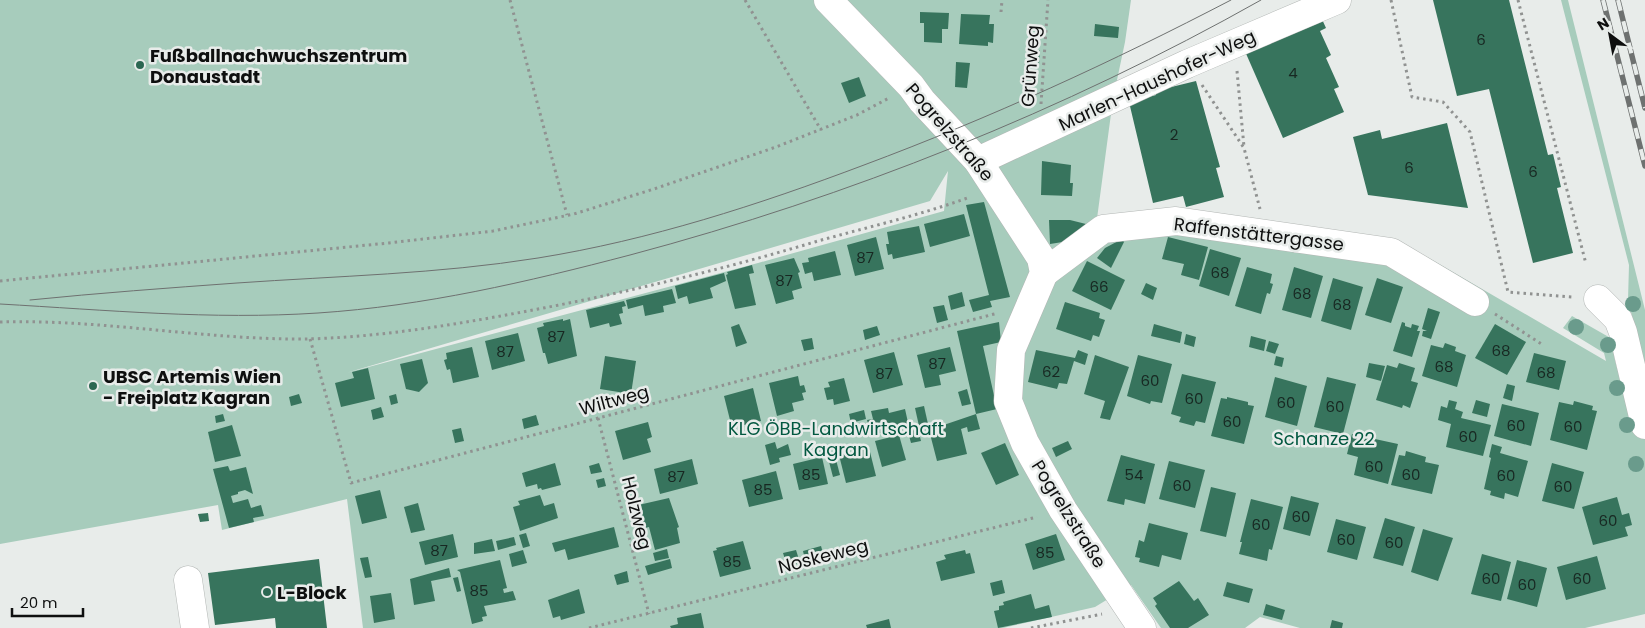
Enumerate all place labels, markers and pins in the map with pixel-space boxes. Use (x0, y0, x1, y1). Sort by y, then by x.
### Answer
place label: Fußballnachwuchszentrum Donaustadt (150, 43, 407, 89)
marker: Fußballnachwuchszentrum Donaustadt (134, 59, 146, 71)
place label: UBSC Artemis Wien - Freiplatz Kagran (103, 364, 281, 410)
marker: UBSC Artemis Wien - Freiplatz Kagran (87, 380, 99, 392)
place label: L-Block (277, 580, 348, 605)
marker: L-Block (261, 586, 273, 598)

